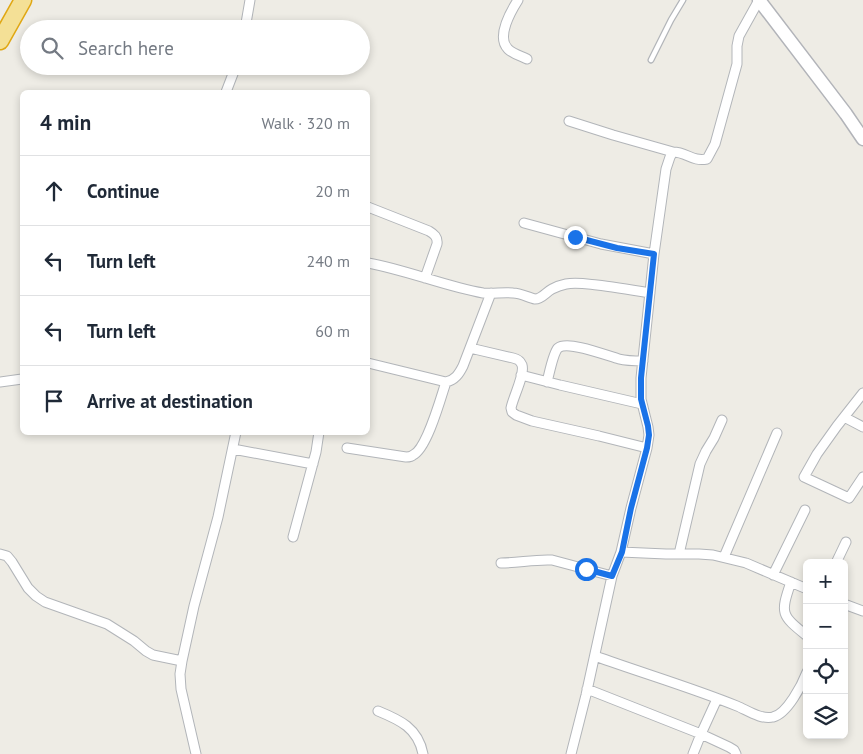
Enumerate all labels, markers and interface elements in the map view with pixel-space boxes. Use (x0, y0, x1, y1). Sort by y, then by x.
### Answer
search box (20, 20, 370, 75)
icon: search (38, 34, 66, 62)
text: Search here (78, 36, 174, 60)
text: 4 min (40, 109, 91, 136)
text: Walk · 320 m (261, 113, 350, 133)
icon: ahead (40, 177, 68, 205)
text: Continue (87, 179, 159, 203)
text: 20 m (315, 181, 350, 201)
route end (564, 226, 587, 249)
icon: left (40, 247, 68, 275)
text: Turn left (87, 249, 156, 273)
text: 240 m (307, 251, 350, 271)
icon: left (40, 317, 68, 345)
text: Turn left (87, 319, 156, 343)
text: 60 m (315, 321, 350, 341)
icon: arrive (40, 387, 68, 415)
text: Arrive at destination (87, 389, 253, 413)
route start (575, 558, 598, 581)
map controls (803, 559, 848, 739)
button: + (803, 559, 848, 604)
button: − (803, 604, 848, 649)
button: locate (803, 649, 848, 694)
button: layers (803, 694, 848, 739)

